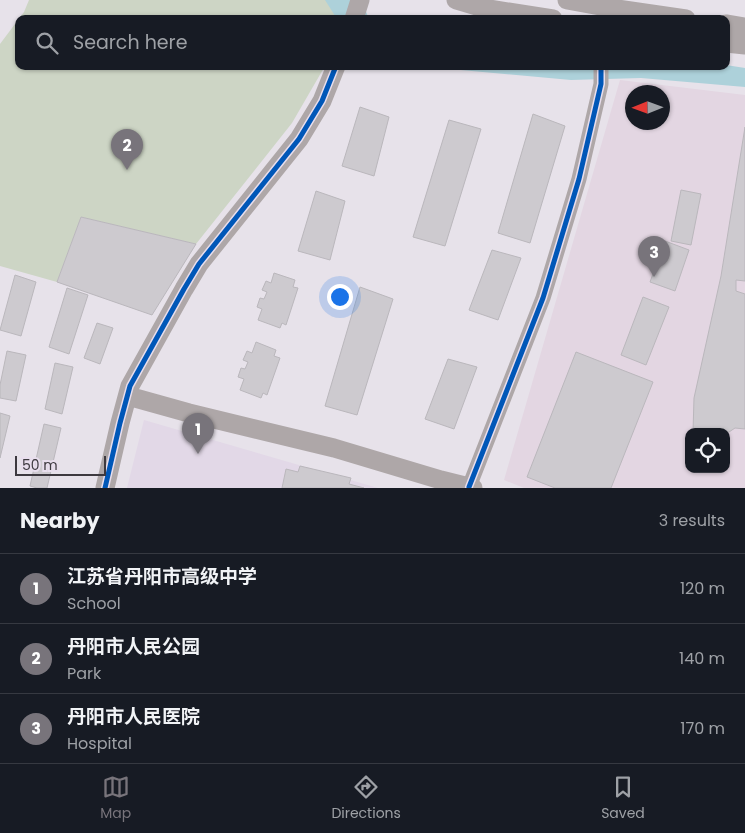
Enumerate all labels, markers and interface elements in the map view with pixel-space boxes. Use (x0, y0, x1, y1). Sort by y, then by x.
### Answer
search box (15, 15, 730, 70)
icon: search (33, 29, 61, 57)
text: Search here (73, 29, 187, 56)
north arrow (625, 85, 670, 130)
pin: 2 (111, 129, 143, 170)
pin: 3 (638, 236, 670, 277)
your location (327, 284, 353, 310)
pin: 1 (182, 413, 214, 454)
map controls (685, 428, 730, 473)
button: locate (685, 428, 730, 473)
scale bar (15, 453, 106, 476)
text: 50 m (22, 455, 58, 475)
text: Nearby (20, 506, 100, 535)
text: 3 results (659, 509, 725, 532)
text: 江苏省丹阳市高级中学 (67, 563, 257, 590)
text: 1 (33, 577, 39, 600)
text: 120 m (680, 577, 725, 600)
text: School (67, 592, 121, 615)
text: 丹阳市人民公园 (67, 633, 200, 660)
text: 2 (31, 647, 41, 670)
text: 140 m (679, 647, 725, 670)
text: Park (67, 662, 101, 685)
text: 丹阳市人民医院 (67, 703, 200, 730)
text: 3 (31, 717, 41, 740)
text: 170 m (680, 717, 725, 740)
text: Hospital (67, 732, 132, 755)
tab: Map (100, 773, 131, 824)
tab: Directions (331, 773, 401, 824)
tab: Saved (601, 773, 645, 824)

